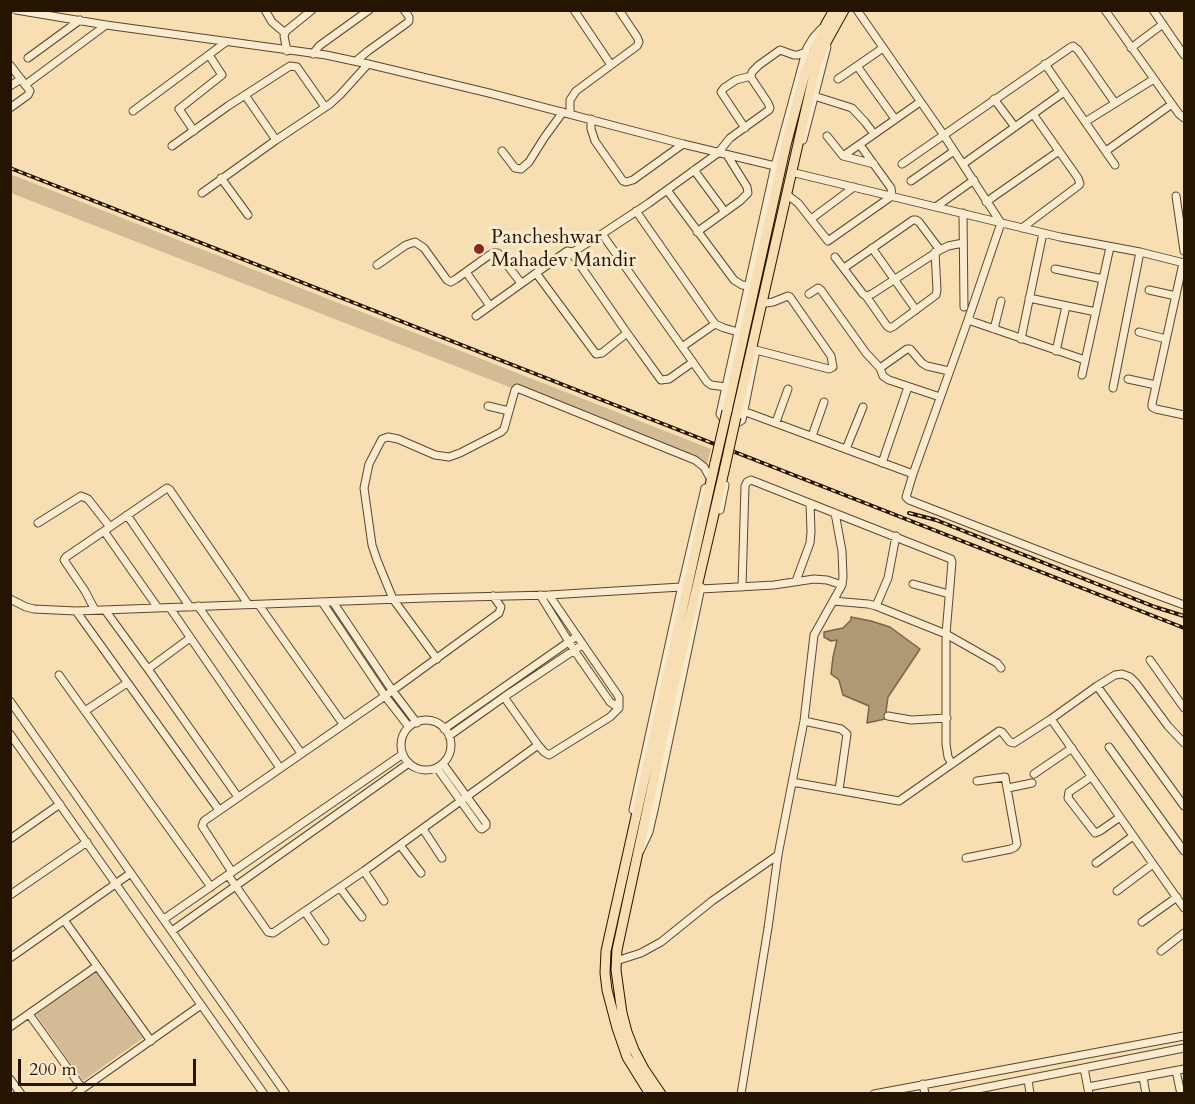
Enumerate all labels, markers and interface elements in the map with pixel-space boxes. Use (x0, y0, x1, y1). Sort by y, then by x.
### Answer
place label: Pancheshwar Mahadev Mandir (491, 226, 636, 273)
marker: Pancheshwar Mahadev Mandir (472, 242, 486, 256)
scale bar (21, 1047, 200, 1085)
text: 200 m (29, 1057, 77, 1082)

